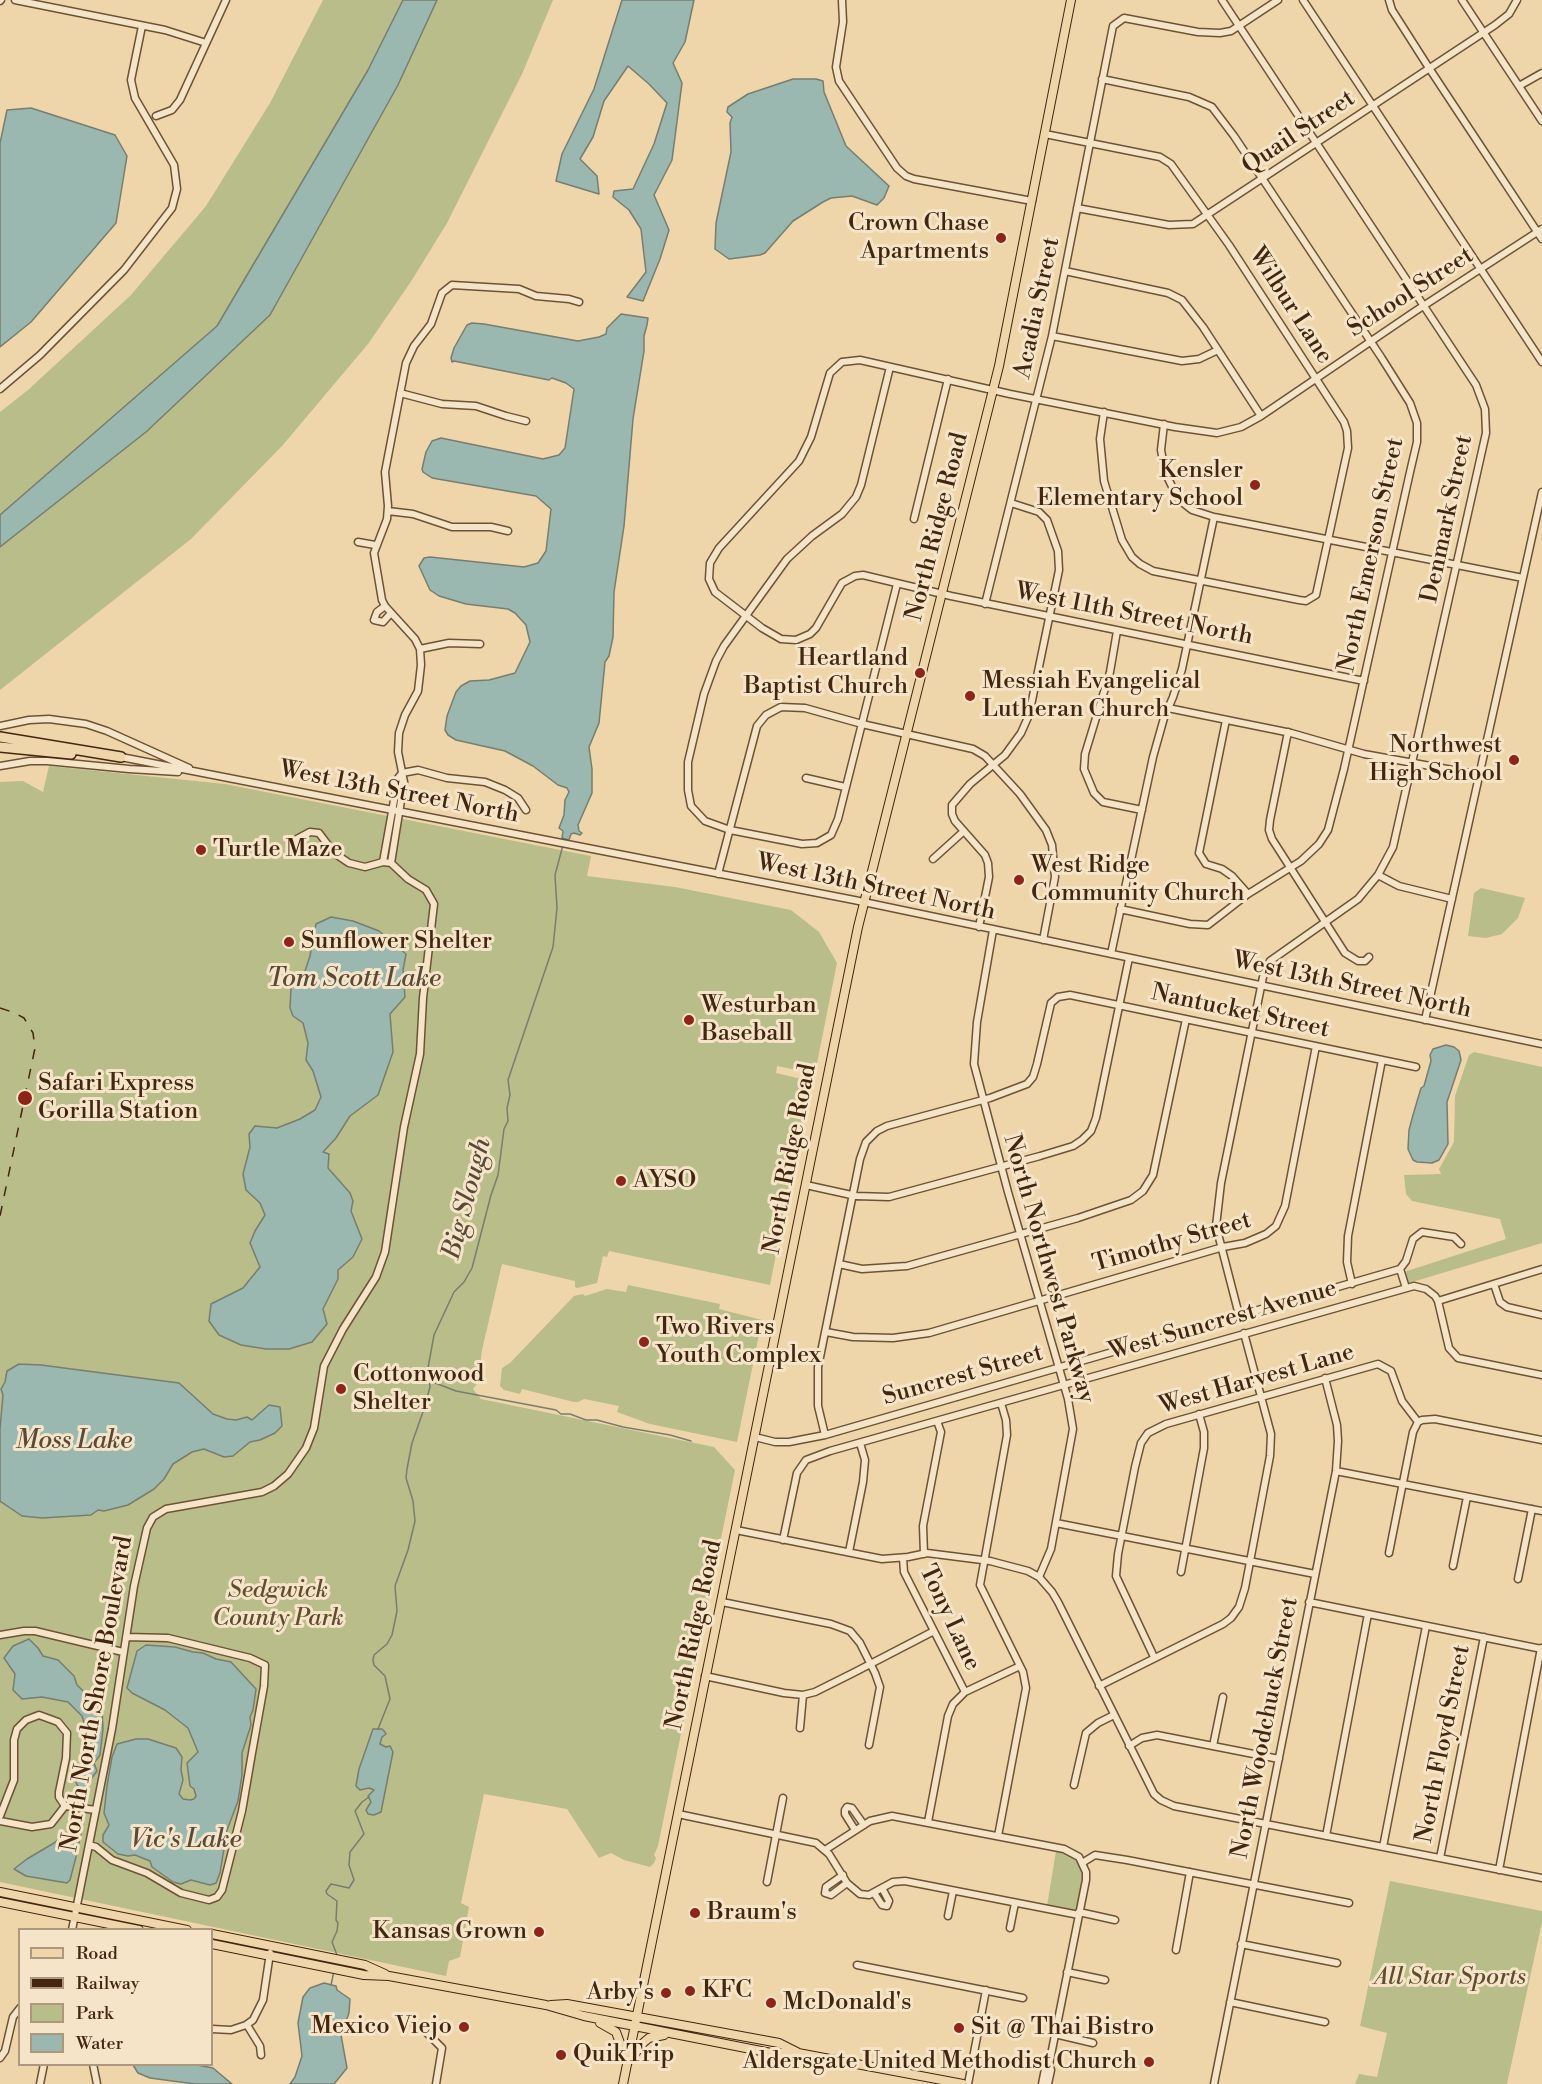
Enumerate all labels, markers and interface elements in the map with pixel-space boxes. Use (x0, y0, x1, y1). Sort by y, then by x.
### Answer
street label: Quail Street (1237, 85, 1361, 181)
place label: Crown Chase Apartments (848, 210, 989, 266)
marker: Crown Chase Apartments (994, 231, 1008, 245)
street label: Acadia Street (1009, 235, 1067, 381)
street label: Wilbur Lane (1242, 242, 1338, 370)
street label: School Street (1343, 242, 1479, 344)
street label: North Ridge Road (901, 430, 975, 624)
street label: Denmark Street (1416, 432, 1480, 606)
street label: North Emerson Street (1333, 435, 1411, 675)
place label: Kensler Elementary School (1037, 457, 1243, 513)
marker: Kensler Elementary School (1248, 478, 1262, 492)
street label: West 11th Street North (1013, 578, 1255, 652)
place label: Heartland Baptist Church (744, 645, 908, 701)
marker: Heartland Baptist Church (913, 666, 927, 680)
place label: Messiah Evangelical Lutheran Church (982, 668, 1200, 724)
marker: Messiah Evangelical Lutheran Church (963, 689, 977, 703)
place label: Northwest High School (1369, 732, 1502, 788)
marker: Northwest High School (1507, 753, 1521, 767)
street label: West 13th Street North (277, 756, 521, 830)
place label: Turtle Maze (213, 836, 343, 864)
marker: Turtle Maze (194, 843, 208, 857)
street label: West 13th Street North (754, 849, 998, 927)
place label: West Ridge Community Church (1031, 852, 1245, 908)
marker: West Ridge Community Church (1012, 873, 1026, 887)
place label: Sunflower Shelter (301, 928, 492, 956)
marker: Sunflower Shelter (282, 935, 296, 949)
street label: West 13th Street North (1230, 947, 1474, 1025)
water label: Tom Scott Lake (267, 964, 441, 996)
street label: Nantucket Street (1148, 979, 1332, 1045)
place label: Westurban Baseball (701, 992, 817, 1048)
marker: Westurban Baseball (682, 1013, 696, 1027)
street label: North Ridge Road (758, 1061, 824, 1257)
place label: Safari Express Gorilla Station (38, 1070, 198, 1126)
marker: Safari Express Gorilla Station (16, 1089, 34, 1107)
street label: North Northwest Parkway (996, 1131, 1100, 1407)
water label: Big Slough (437, 1135, 499, 1263)
place label: AYSO (633, 1167, 696, 1195)
marker: AYSO (614, 1174, 628, 1188)
street label: Timothy Street (1089, 1207, 1255, 1279)
street label: West Suncrest Avenue (1106, 1275, 1340, 1367)
place label: Two Rivers Youth Complex (656, 1314, 821, 1370)
marker: Two Rivers Youth Complex (637, 1335, 651, 1349)
street label: West Harvest Lane (1156, 1338, 1358, 1422)
street label: Suncrest Street (879, 1339, 1047, 1413)
place label: Cottonwood Shelter (353, 1361, 484, 1417)
marker: Cottonwood Shelter (334, 1382, 348, 1396)
water label: Moss Lake (16, 1426, 132, 1458)
street label: North North Shore Boulevard (56, 1534, 140, 1854)
street label: North Ridge Road (661, 1538, 729, 1732)
street label: Tony Lane (912, 1561, 986, 1675)
park label: Sedgwick County Park (213, 1577, 343, 1633)
street label: North Woodchuck Street (1227, 1595, 1305, 1861)
street label: North Floyd Street (1411, 1643, 1477, 1845)
water label: Vic's Lake (130, 1825, 242, 1857)
place label: Braum's (707, 1899, 797, 1927)
marker: Braum's (688, 1906, 702, 1920)
place label: Kansas Grown (372, 1918, 527, 1946)
marker: Kansas Grown (532, 1925, 546, 1939)
legend (18, 1928, 213, 2066)
text: Road (76, 1942, 118, 1965)
park label: All Star Sports (1374, 1964, 1526, 1992)
text: Railway (76, 1972, 139, 1995)
place label: KFC (702, 1977, 752, 2005)
place label: Arby's (586, 1979, 654, 2007)
marker: KFC (683, 1984, 697, 1998)
marker: Arby's (659, 1986, 673, 2000)
place label: McDonald's (783, 1989, 912, 2017)
marker: McDonald's (764, 1996, 778, 2010)
text: Park (76, 2002, 113, 2025)
place label: Mexico Viejo (311, 2013, 452, 2041)
place label: Sit @ Thai Bistro (971, 2014, 1154, 2042)
marker: Mexico Viejo (457, 2020, 471, 2034)
marker: Sit @ Thai Bistro (952, 2021, 966, 2035)
text: Water (76, 2032, 123, 2055)
place label: QuikTrip (573, 2041, 674, 2069)
marker: QuikTrip (554, 2048, 568, 2062)
place label: Aldersgate United Methodist Church (742, 2048, 1137, 2076)
marker: Aldersgate United Methodist Church (1142, 2055, 1156, 2069)

